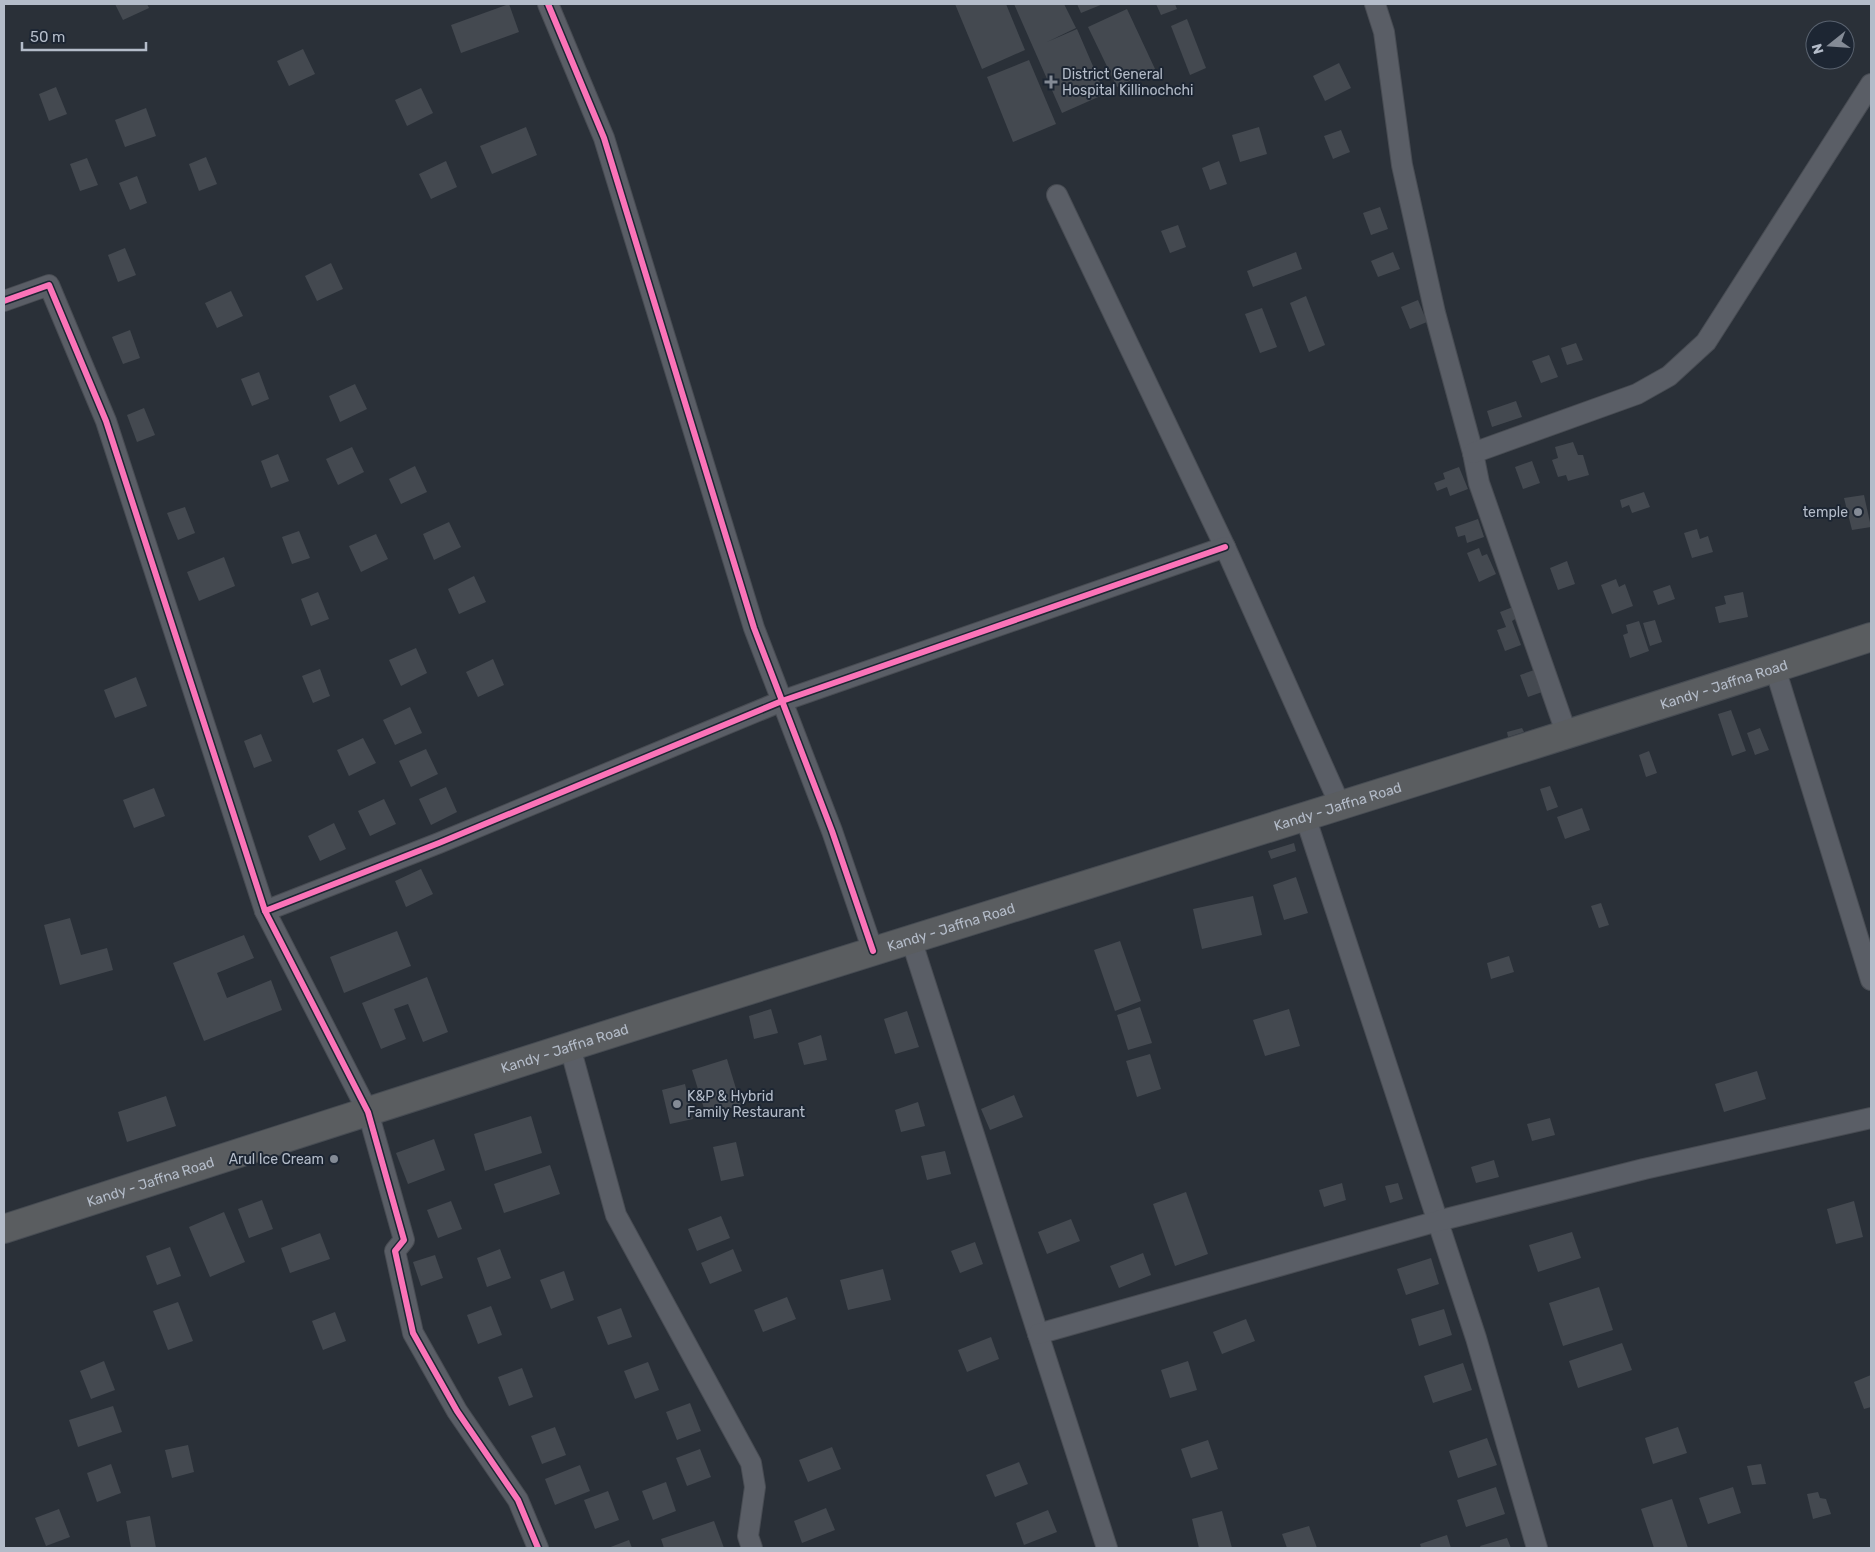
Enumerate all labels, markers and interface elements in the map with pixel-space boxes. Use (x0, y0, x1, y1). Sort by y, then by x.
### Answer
scale bar (22, 20, 146, 52)
north arrow (1805, 20, 1855, 70)
text: 50 m (30, 28, 65, 46)
text: N (1808, 41, 1828, 56)
place label: District General Hospital Killinochchi (1062, 66, 1193, 99)
marker: District General Hospital Killinochchi (1044, 75, 1058, 89)
place label: temple (1803, 504, 1848, 521)
marker: temple (1852, 506, 1864, 518)
street label: Kandy - Jaffna Road (1658, 657, 1790, 713)
street label: Kandy - Jaffna Road (1272, 779, 1404, 835)
street label: Kandy - Jaffna Road (885, 900, 1017, 955)
street label: Kandy - Jaffna Road (499, 1021, 631, 1077)
place label: K&P & Hybrid Family Restaurant (687, 1088, 806, 1121)
marker: K&P & Hybrid Family Restaurant (671, 1098, 683, 1110)
place label: Arul Ice Cream (229, 1151, 324, 1168)
marker: Arul Ice Cream (328, 1153, 340, 1165)
street label: Kandy - Jaffna Road (85, 1154, 216, 1211)

